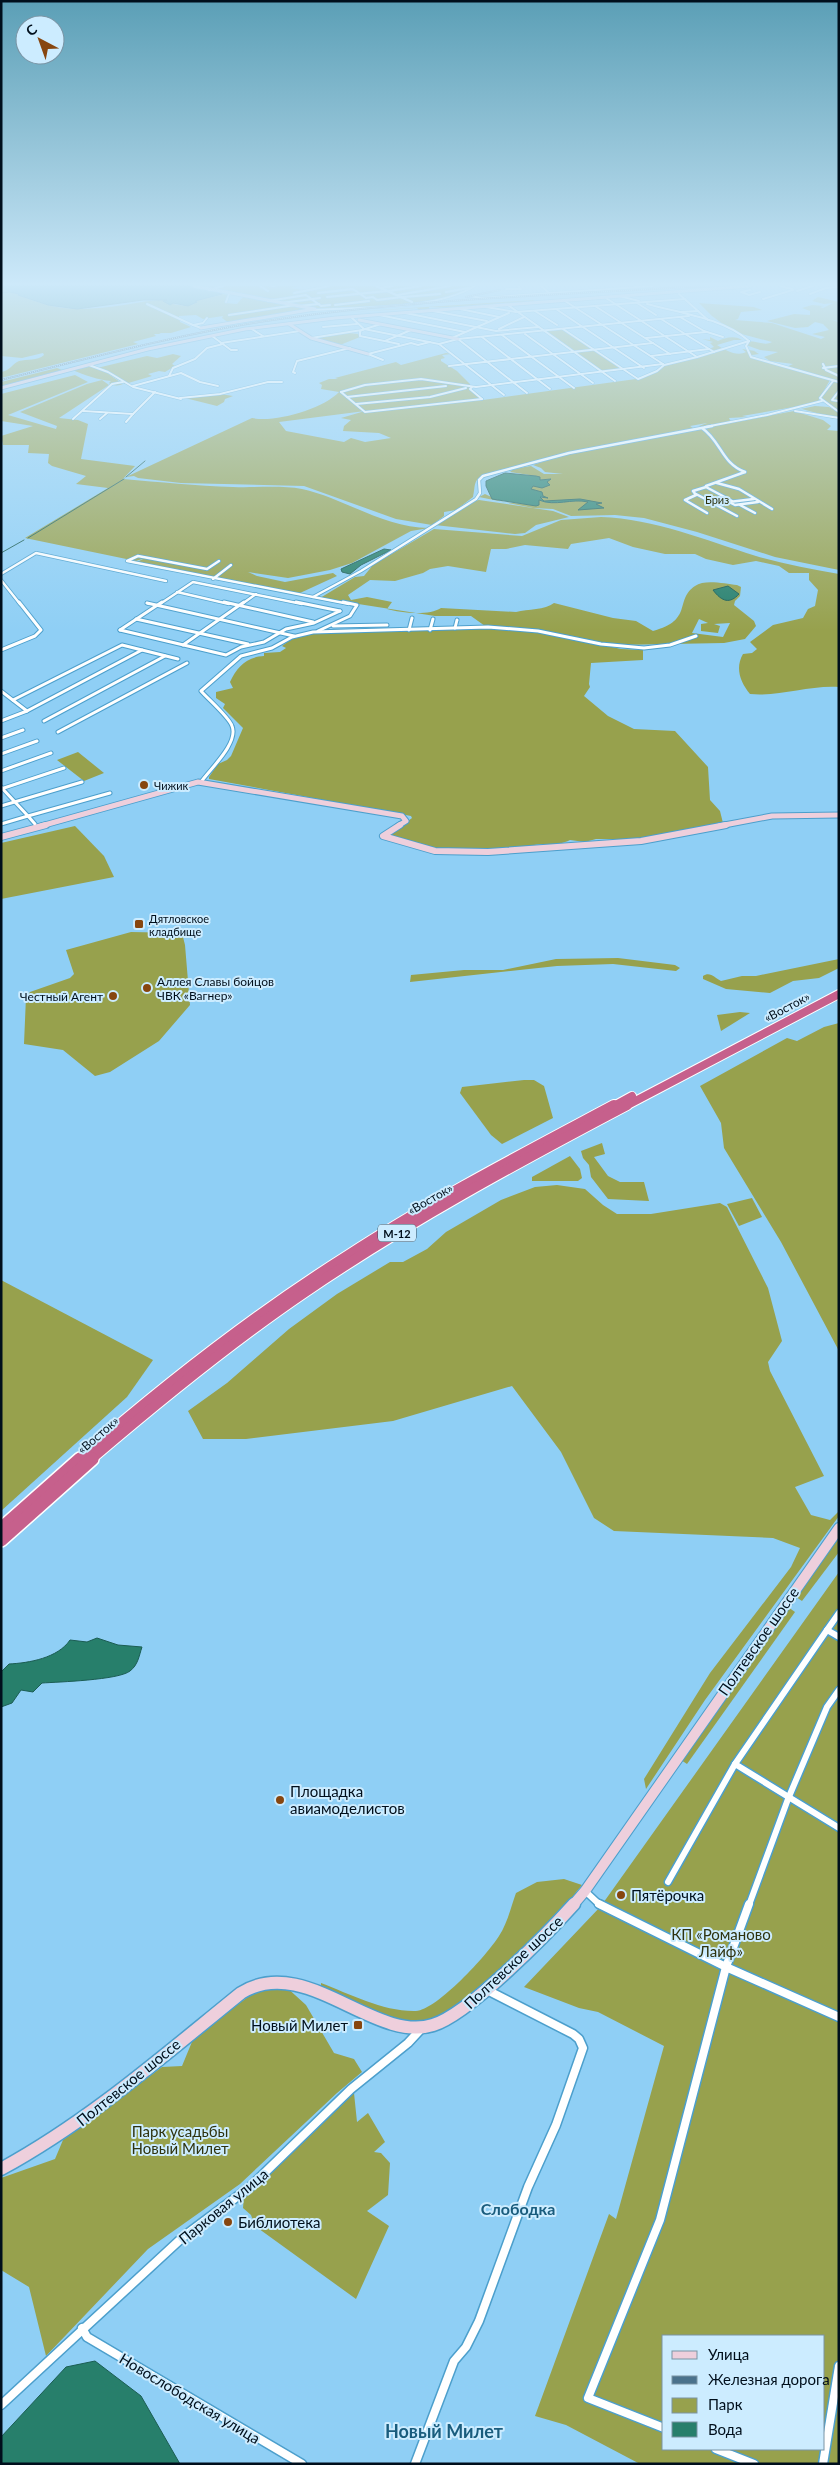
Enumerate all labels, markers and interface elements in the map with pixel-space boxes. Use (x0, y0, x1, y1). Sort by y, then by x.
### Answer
north arrow (15, 15, 65, 65)
text: С (22, 20, 41, 39)
park label: Бриз (705, 493, 729, 506)
marker: Чижик (138, 779, 150, 791)
place label: Чижик (154, 779, 189, 792)
place label: Дятловское кладбище (149, 912, 209, 938)
marker: Дятловское кладбище (133, 918, 145, 930)
place label: Аллея Славы бойцов ЧВК «Вагнер» (157, 974, 274, 1003)
marker: Аллея Славы бойцов ЧВК «Вагнер» (141, 982, 153, 994)
place label: Честный Агент (20, 989, 103, 1004)
street label: «Восток» (762, 989, 812, 1025)
marker: Честный Агент (107, 990, 119, 1002)
street label: «Восток» (405, 1180, 455, 1218)
road number: М-12 (378, 1224, 416, 1242)
street label: «Восток» (74, 1413, 122, 1457)
street label: Полтевское шоссе (714, 1583, 802, 1699)
place label: Площадка авиамоделистов (290, 1782, 405, 1817)
marker: Площадка авиамоделистов (274, 1794, 286, 1806)
place label: Пятёрочка (631, 1886, 704, 1904)
marker: Пятёрочка (615, 1889, 627, 1901)
street label: Полтевское шоссе (460, 1912, 566, 2012)
park label: КП «Романово Лайф» (671, 1925, 771, 1960)
place label: Новый Милет (251, 2016, 348, 2034)
marker: Новый Милет (352, 2019, 364, 2031)
street label: Полтевское шоссе (73, 2035, 184, 2129)
park label: Парк усадьбы Новый Милет (131, 2122, 229, 2157)
street label: Парковая улица (175, 2164, 271, 2248)
district label: Слободка (481, 2199, 555, 2218)
place label: Библиотека (238, 2213, 320, 2231)
marker: Библиотека (222, 2216, 234, 2228)
legend (662, 2335, 825, 2450)
text: Улица (708, 2345, 749, 2363)
street label: Новослободская улица (116, 2349, 264, 2447)
text: Железная дорога (708, 2370, 830, 2388)
text: Парк (708, 2395, 743, 2413)
district label: Новый Милет (385, 2420, 504, 2442)
text: Вода (708, 2420, 743, 2438)

